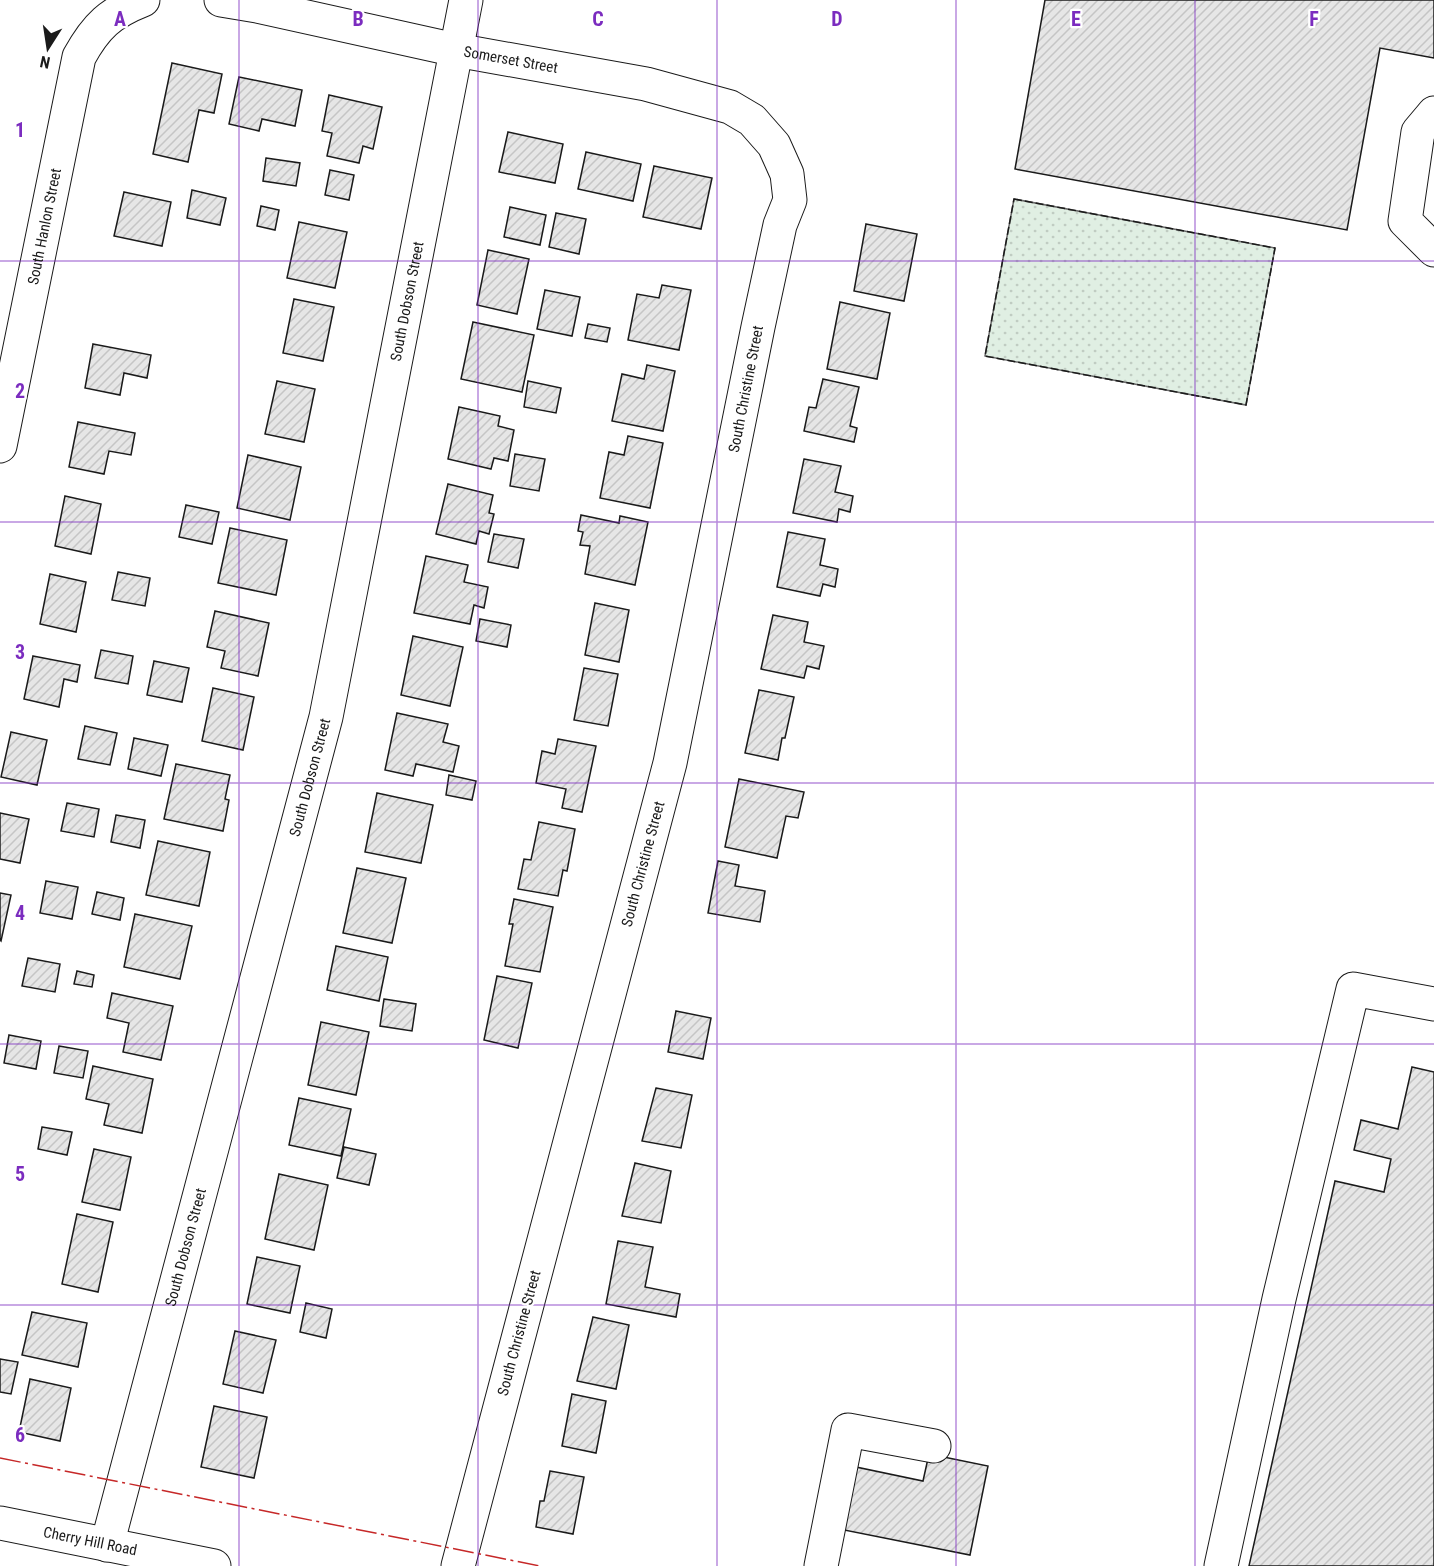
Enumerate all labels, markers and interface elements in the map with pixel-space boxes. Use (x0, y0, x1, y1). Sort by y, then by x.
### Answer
text: A (114, 7, 126, 31)
text: B (352, 7, 364, 31)
text: C (592, 7, 604, 31)
text: D (831, 7, 843, 31)
text: E (1071, 7, 1081, 31)
text: F (1309, 7, 1319, 31)
north arrow (18, 18, 78, 78)
street label: Somerset Street (462, 43, 559, 77)
text: N (38, 52, 52, 72)
text: 1 (15, 118, 25, 142)
street label: South Hanlon Street (24, 167, 65, 286)
street label: South Dobson Street (387, 240, 428, 363)
street label: South Christine Street (725, 324, 767, 454)
text: 2 (15, 379, 25, 403)
text: 3 (15, 640, 25, 664)
street label: South Dobson Street (286, 716, 334, 838)
street label: South Christine Street (618, 799, 668, 929)
text: 4 (15, 901, 25, 925)
text: 5 (15, 1162, 25, 1186)
street label: South Dobson Street (162, 1186, 210, 1308)
street label: South Christine Street (494, 1268, 544, 1398)
text: 6 (15, 1423, 25, 1447)
street label: Cherry Hill Road (42, 1523, 139, 1559)

